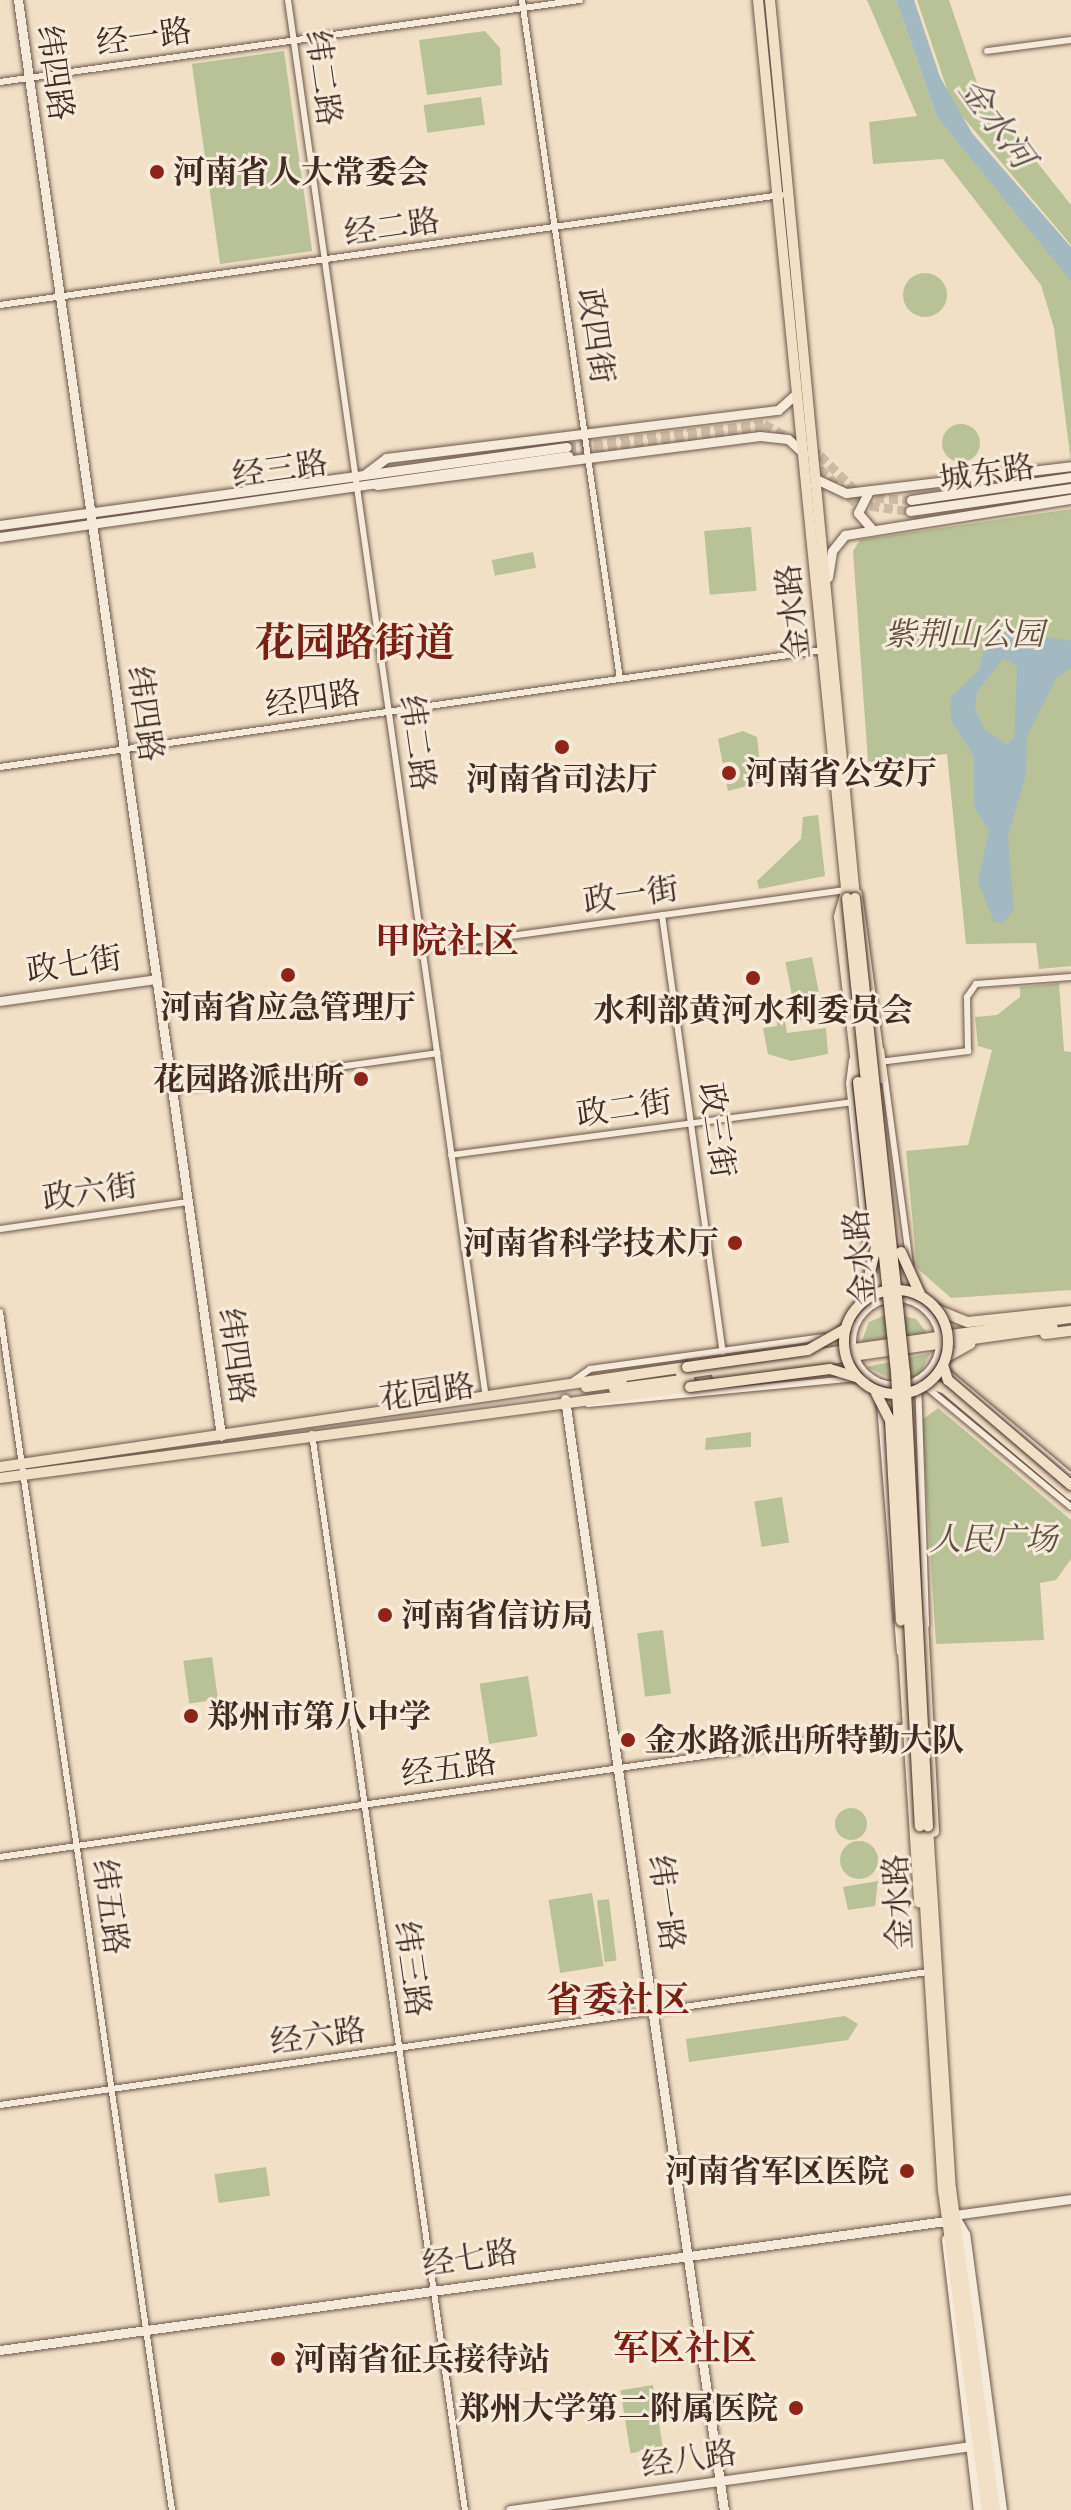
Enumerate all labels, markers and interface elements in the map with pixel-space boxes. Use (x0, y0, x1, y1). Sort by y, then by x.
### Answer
street label: 经一路 (94, 11, 194, 63)
street label: 纬四路 (29, 23, 81, 123)
street label: 纬二路 (297, 28, 349, 128)
water label: 金水河 (951, 70, 1043, 176)
place label: 河南省人大常委会 (173, 153, 429, 191)
marker: 河南省人大常委会 (148, 163, 166, 181)
street label: 经二路 (342, 201, 442, 253)
street label: 政四街 (570, 286, 622, 386)
street label: 经三路 (230, 443, 330, 495)
street label: 城东路 (937, 447, 1037, 499)
street label: 金水路 (769, 562, 817, 662)
park label: 紫荆山公园 (884, 615, 1044, 653)
district label: 花园路街道 (255, 619, 455, 667)
street label: 纬四路 (119, 664, 171, 764)
street label: 经四路 (263, 673, 363, 725)
street label: 纬二路 (391, 693, 443, 793)
marker: 河南省司法厅 (553, 738, 571, 756)
place label: 河南省公安厅 (745, 754, 937, 792)
place label: 河南省司法厅 (466, 760, 658, 798)
marker: 河南省公安厅 (720, 764, 738, 782)
street label: 政一街 (581, 869, 681, 921)
district label: 甲院社区 (375, 919, 519, 963)
street label: 政七街 (24, 938, 124, 990)
marker: 河南省应急管理厅 (279, 966, 297, 984)
marker: 水利部黄河水利委员会 (744, 969, 762, 987)
place label: 河南省应急管理厅 (160, 988, 416, 1026)
place label: 水利部黄河水利委员会 (593, 991, 913, 1029)
place label: 花园路派出所 (153, 1060, 345, 1098)
marker: 花园路派出所 (352, 1070, 370, 1088)
street label: 政三街 (691, 1080, 743, 1180)
street label: 政二街 (574, 1082, 674, 1134)
street label: 政六街 (40, 1166, 140, 1218)
street label: 金水路 (837, 1208, 883, 1306)
place label: 河南省科学技术厅 (463, 1224, 719, 1262)
marker: 河南省科学技术厅 (726, 1234, 744, 1252)
street label: 纬四路 (210, 1306, 262, 1406)
street label: 花园路 (377, 1366, 477, 1418)
park label: 人民广场 (929, 1520, 1057, 1558)
place label: 河南省信访局 (401, 1596, 593, 1634)
marker: 河南省信访局 (376, 1606, 394, 1624)
place label: 郑州市第八中学 (207, 1697, 431, 1735)
marker: 郑州市第八中学 (182, 1707, 200, 1725)
place label: 金水路派出所特勤大队 (644, 1721, 964, 1759)
marker: 金水路派出所特勤大队 (619, 1731, 637, 1749)
street label: 经五路 (399, 1742, 499, 1794)
street label: 纬一路 (640, 1853, 692, 1953)
street label: 金水路 (876, 1853, 920, 1951)
street label: 纬五路 (84, 1857, 136, 1957)
street label: 纬三路 (386, 1919, 438, 2019)
district label: 省委社区 (546, 1978, 690, 2022)
street label: 经六路 (268, 2010, 368, 2062)
place label: 河南省军区医院 (665, 2152, 889, 2190)
marker: 河南省军区医院 (896, 2160, 918, 2182)
street label: 经七路 (420, 2232, 520, 2284)
district label: 军区社区 (613, 2326, 757, 2370)
place label: 河南省征兵接待站 (294, 2340, 550, 2378)
marker: 河南省征兵接待站 (269, 2350, 287, 2368)
place label: 郑州大学第二附属医院 (458, 2389, 778, 2427)
marker: 郑州大学第二附属医院 (785, 2397, 807, 2419)
street label: 经八路 (639, 2433, 739, 2485)

